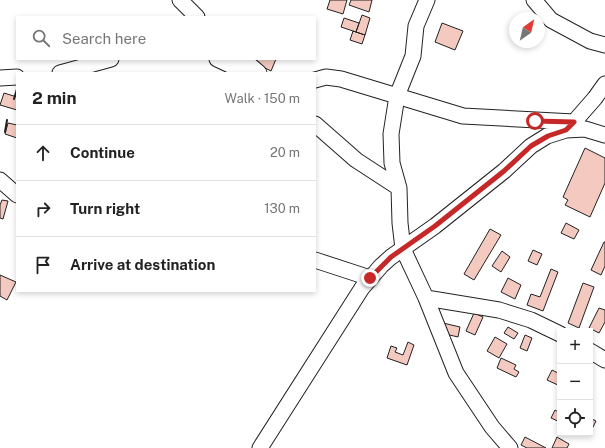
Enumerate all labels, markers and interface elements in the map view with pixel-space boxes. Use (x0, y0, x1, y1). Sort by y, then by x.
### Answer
north arrow (509, 12, 545, 48)
search box (16, 16, 316, 60)
icon: search (30, 27, 52, 49)
text: Search here (62, 30, 146, 47)
text: 2 min (32, 88, 77, 108)
text: Walk · 150 m (225, 91, 300, 106)
route start (526, 112, 544, 130)
icon: ahead (32, 142, 54, 164)
text: Continue (70, 144, 135, 161)
text: 20 m (270, 145, 300, 160)
icon: right (32, 198, 54, 220)
text: Turn right (70, 200, 140, 217)
text: 130 m (264, 201, 300, 216)
icon: arrive (32, 254, 54, 276)
text: Arrive at destination (70, 256, 215, 273)
route end (361, 269, 379, 287)
map controls (557, 328, 593, 436)
button: + (557, 328, 593, 364)
button: − (557, 364, 593, 400)
button: locate (557, 400, 593, 436)

